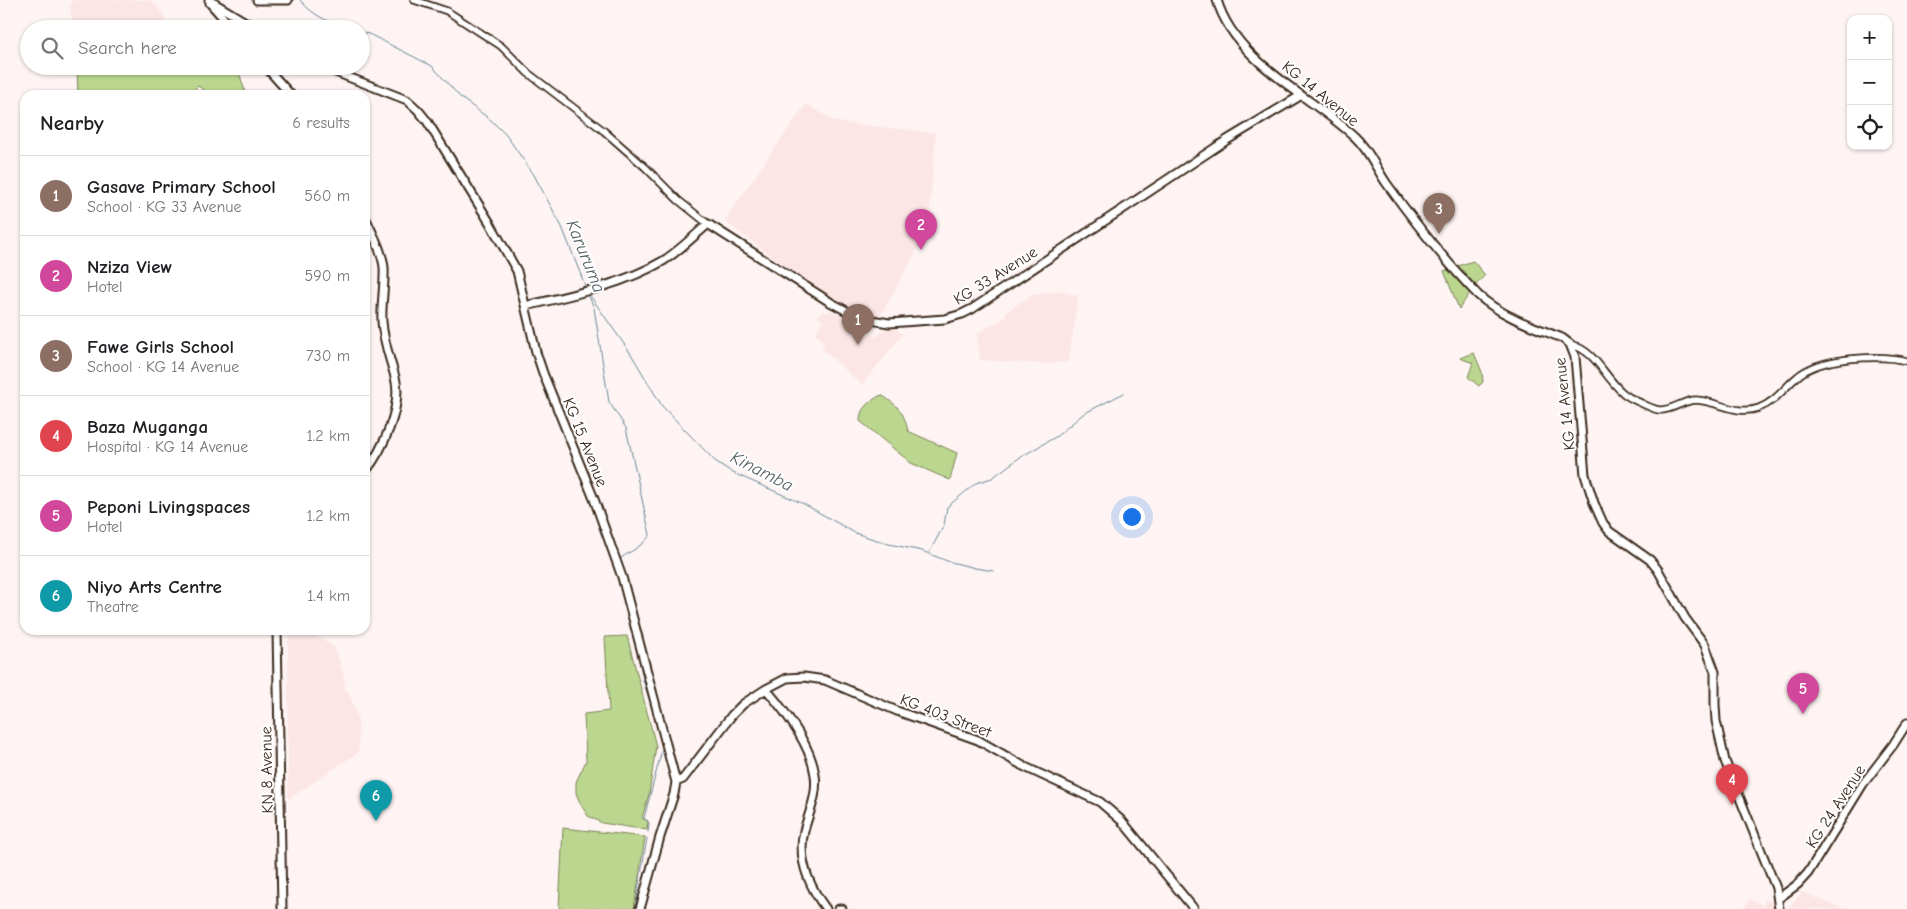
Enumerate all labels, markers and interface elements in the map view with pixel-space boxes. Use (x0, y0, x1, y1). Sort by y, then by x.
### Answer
map controls (1847, 15, 1892, 150)
button: + (1847, 15, 1892, 60)
search box (20, 20, 370, 75)
icon: search (38, 34, 66, 62)
text: Search here (78, 37, 177, 59)
street label: KG 14 Avenue (1278, 57, 1362, 130)
button: − (1847, 60, 1892, 105)
button: locate (1847, 105, 1892, 150)
text: Nearby (40, 111, 104, 135)
text: 6 results (292, 114, 350, 132)
text: Gasave Primary School (87, 176, 276, 198)
text: 1 (53, 187, 59, 205)
text: 560 m (304, 187, 350, 205)
pin: 3 (1423, 193, 1455, 234)
text: School · KG 33 Avenue (87, 198, 241, 216)
pin: 2 (905, 209, 937, 250)
water label: Karuruma (561, 217, 610, 296)
street label: KG 33 Avenue (950, 243, 1041, 309)
text: Nziza View (87, 256, 172, 278)
text: 2 (52, 267, 60, 285)
text: 590 m (305, 267, 350, 285)
text: Hotel (87, 278, 123, 296)
pin: 1 (842, 304, 874, 345)
text: Fawe Girls School (87, 336, 234, 358)
text: 3 (52, 347, 60, 365)
text: 730 m (306, 347, 350, 365)
street label: KG 14 Avenue (1551, 357, 1579, 451)
text: School · KG 14 Avenue (87, 358, 239, 376)
street label: KG 15 Avenue (559, 395, 611, 489)
text: Baza Muganga (87, 416, 208, 438)
text: 4 (52, 427, 60, 445)
text: 1.2 km (307, 427, 350, 445)
text: Hospital · KG 14 Avenue (87, 438, 248, 456)
water label: Kinamba (727, 447, 796, 496)
text: Peponi Livingspaces (87, 496, 250, 518)
your location (1119, 504, 1145, 530)
text: 5 (52, 507, 60, 525)
text: 1.2 km (307, 507, 350, 525)
text: Hotel (87, 518, 123, 536)
text: Niyo Arts Centre (87, 576, 222, 598)
text: 6 (52, 587, 60, 605)
text: 1.4 km (307, 587, 350, 605)
text: Theatre (87, 598, 139, 616)
pin: 5 (1787, 673, 1819, 714)
street label: KG 403 Street (898, 690, 994, 742)
street label: KN 8 Avenue (257, 726, 277, 814)
street label: KG 24 Avenue (1802, 762, 1869, 851)
pin: 4 (1716, 764, 1748, 805)
pin: 6 (360, 780, 392, 821)

